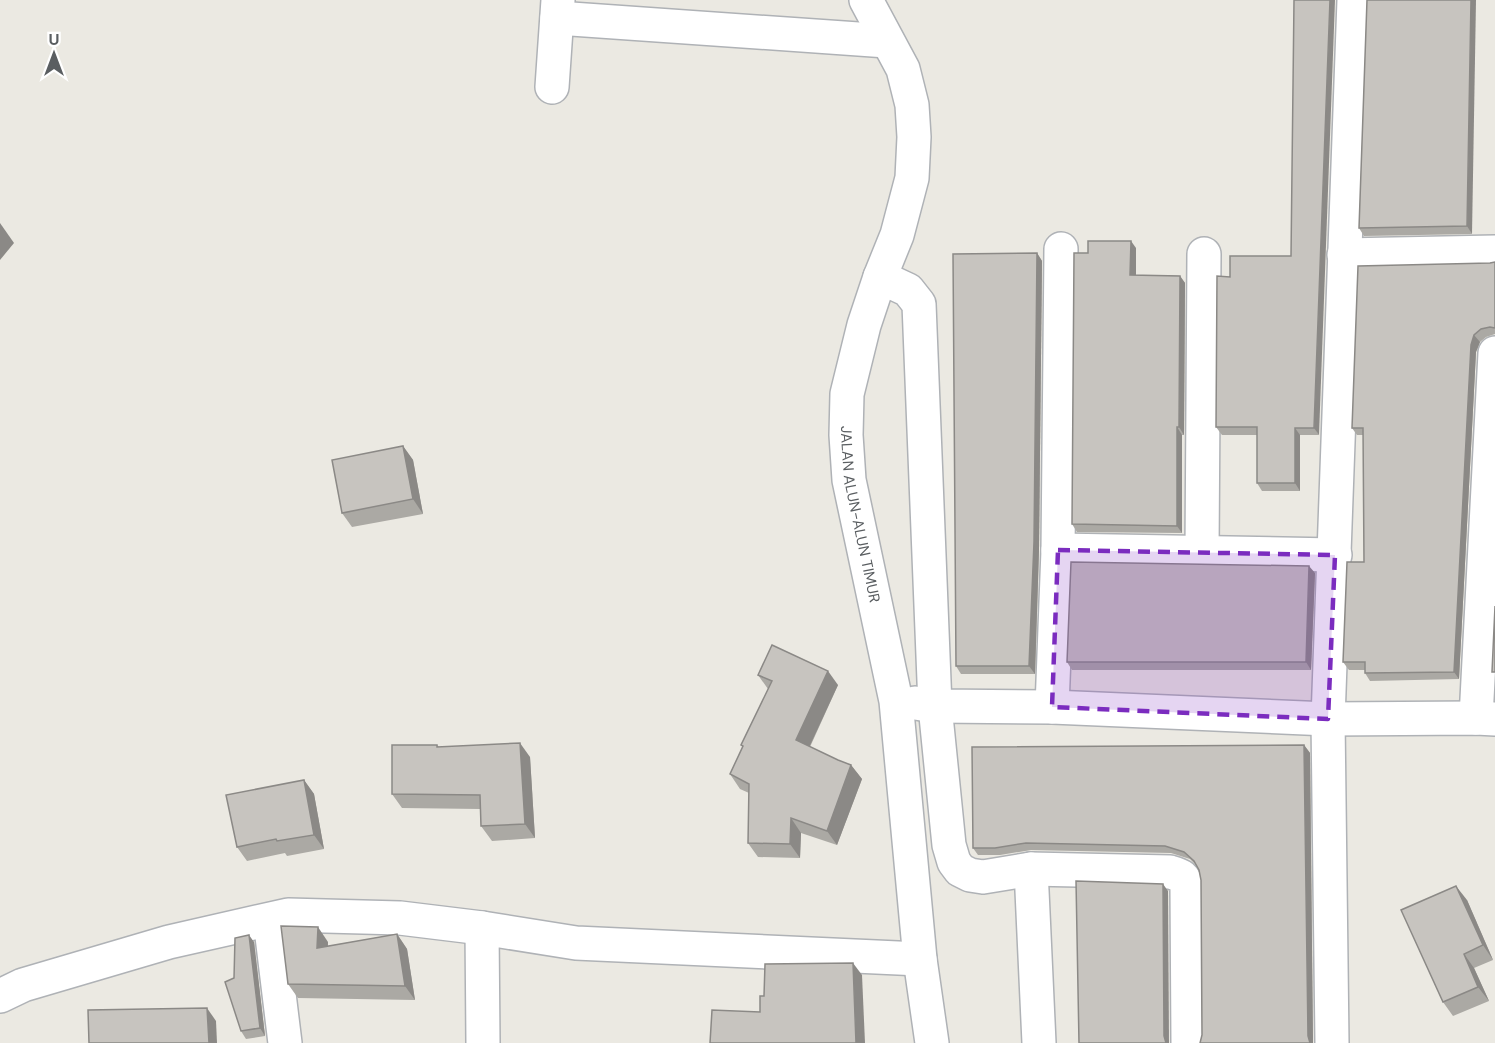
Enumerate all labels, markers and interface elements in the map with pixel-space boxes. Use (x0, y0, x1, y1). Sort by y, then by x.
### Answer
north arrow (24, 24, 84, 84)
text: U (49, 29, 59, 50)
street label: JALAN ALUN-ALUN TIMUR (836, 426, 885, 605)

